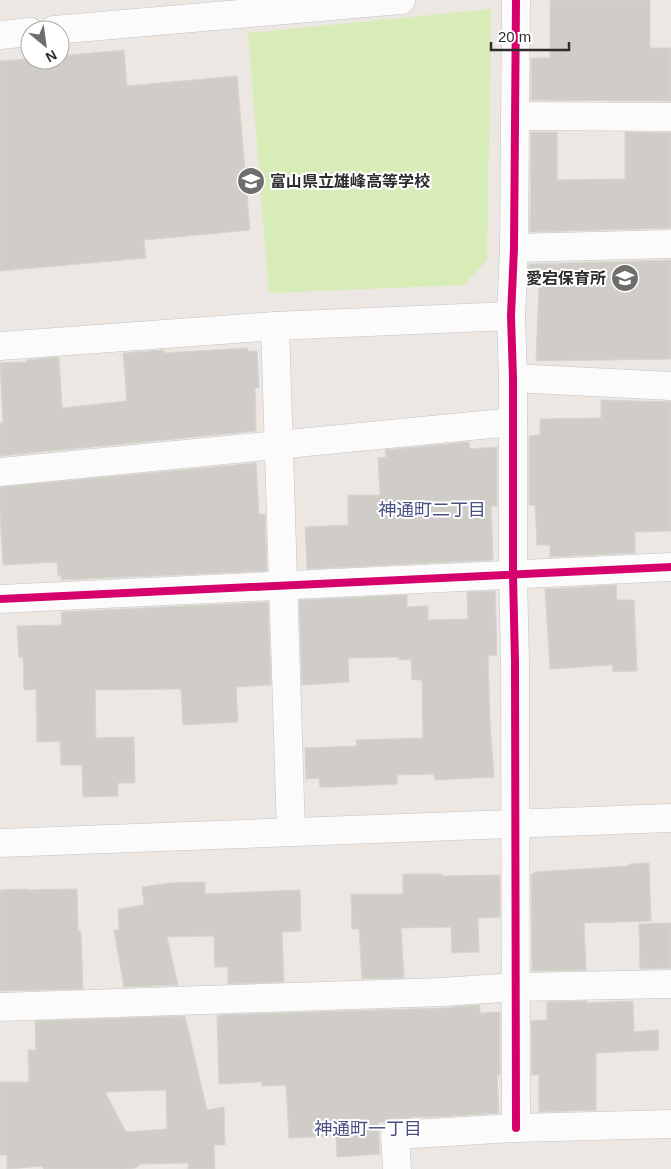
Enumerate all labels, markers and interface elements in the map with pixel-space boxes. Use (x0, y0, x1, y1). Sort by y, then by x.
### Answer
north arrow (20, 20, 70, 70)
scale bar (491, 20, 568, 52)
text: 20 m (498, 28, 531, 45)
text: N (43, 47, 60, 66)
school or university icon: 富山県立雄峰高等学校 (236, 166, 266, 196)
place label: 富山県立雄峰高等学校 (270, 172, 430, 190)
school or university icon: 愛宕保育所 (610, 263, 640, 293)
place label: 愛宕保育所 (526, 270, 606, 287)
district label: 神通町二丁目 (378, 500, 486, 520)
district label: 神通町一丁目 (314, 1119, 422, 1139)

